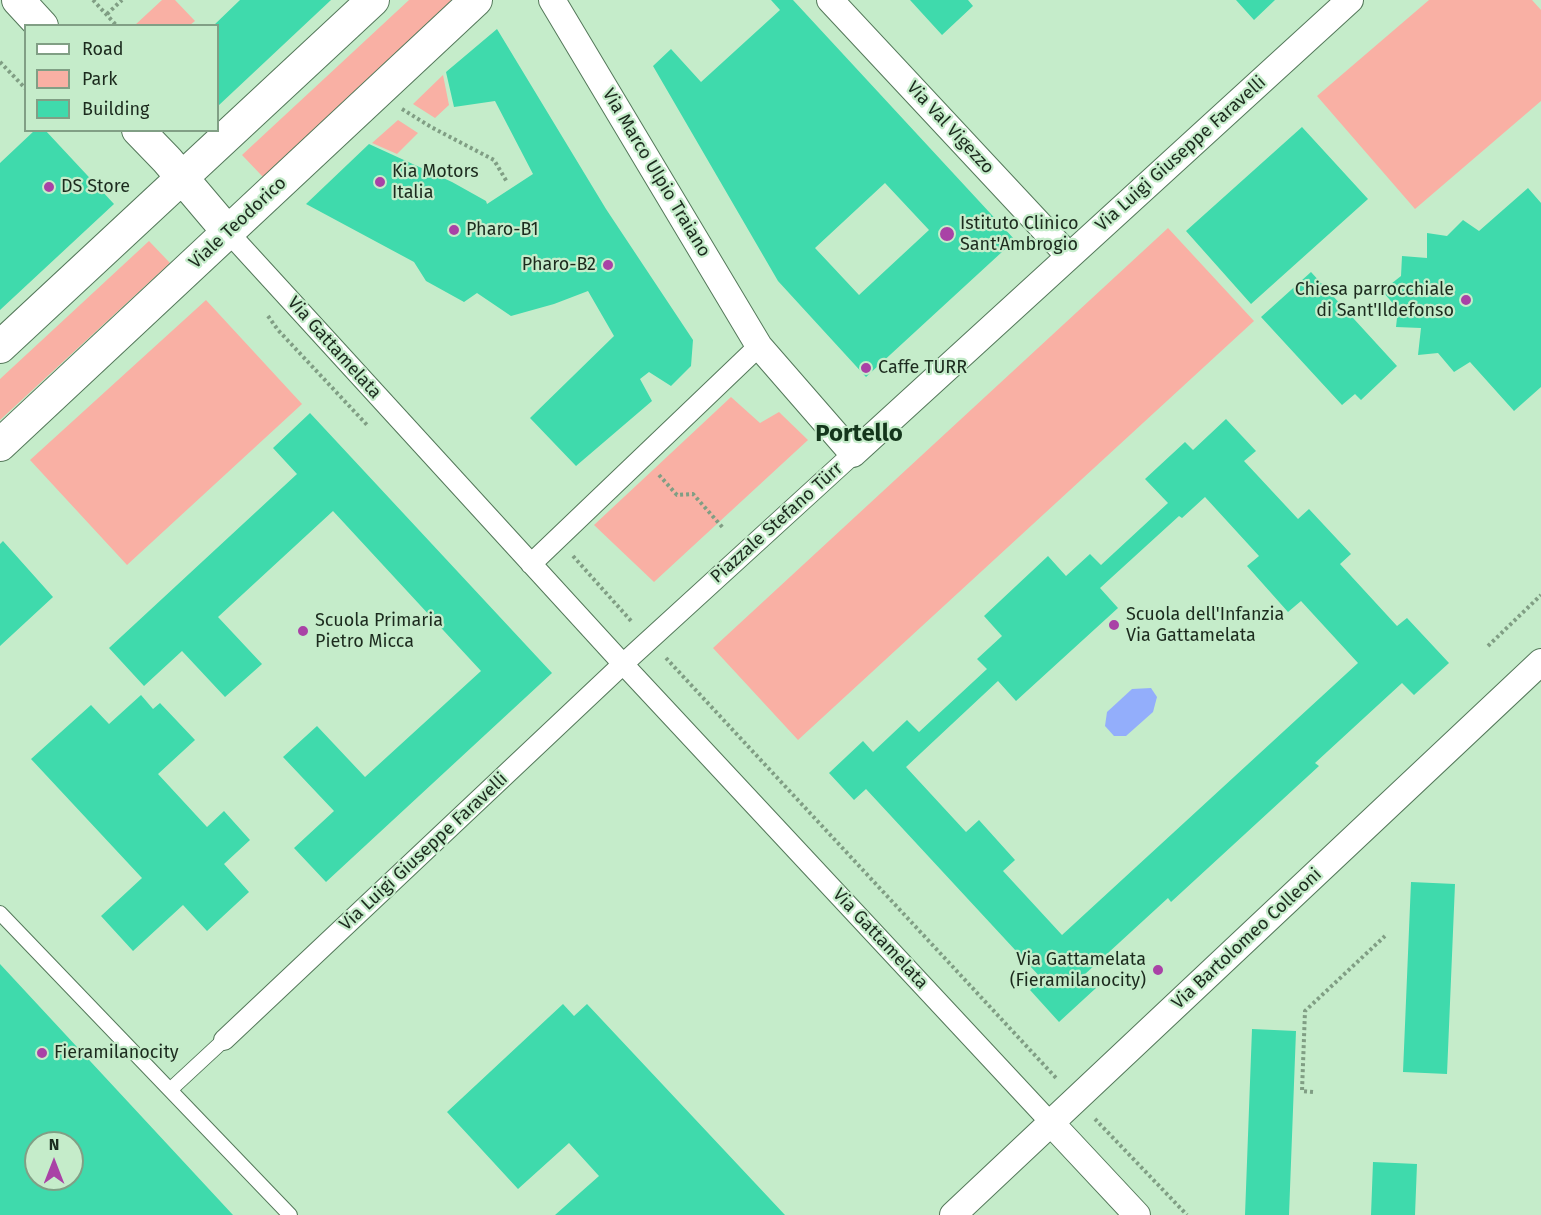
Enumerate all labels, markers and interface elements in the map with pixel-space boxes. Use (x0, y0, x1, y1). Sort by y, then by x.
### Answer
legend (24, 24, 219, 132)
text: Road (82, 38, 124, 60)
text: Park (82, 68, 117, 90)
street label: Via Luigi Giuseppe Faravelli (1091, 72, 1271, 236)
street label: Via Val Vigezzo (902, 77, 998, 179)
street label: Via Marco Ulpio Traiano (597, 85, 715, 261)
text: Building (82, 98, 149, 120)
place label: Kia Motors Italia (392, 161, 479, 204)
street label: Viale Teodorico (185, 172, 291, 274)
marker: Kia Motors Italia (373, 175, 387, 189)
place label: DS Store (61, 176, 130, 198)
marker: DS Store (42, 180, 56, 194)
place label: Istituto Clinico Sant'Ambrogio (960, 213, 1078, 256)
place label: Pharo-B1 (466, 219, 539, 241)
marker: Pharo-B1 (447, 223, 461, 237)
marker: Istituto Clinico Sant'Ambrogio (938, 225, 956, 243)
place label: Pharo-B2 (522, 254, 596, 276)
marker: Pharo-B2 (601, 258, 615, 272)
place label: Chiesa parrocchiale di Sant'Ildefonso (1295, 279, 1454, 322)
street label: Via Gattamelata (283, 293, 385, 403)
marker: Chiesa parrocchiale di Sant'Ildefonso (1459, 293, 1473, 307)
place label: Caffe TURR (878, 357, 967, 379)
marker: Caffe TURR (859, 361, 873, 375)
district label: Portello (815, 420, 903, 448)
street label: Piazzale Stefano Türr (707, 458, 847, 588)
place label: Scuola dell'Infanzia Via Gattamelata (1126, 604, 1284, 646)
place label: Scuola Primaria Pietro Micca (315, 610, 443, 652)
marker: Scuola dell'Infanzia Via Gattamelata (1107, 618, 1121, 632)
marker: Scuola Primaria Pietro Micca (296, 624, 310, 638)
street label: Via Luigi Giuseppe Faravelli (336, 768, 512, 936)
street label: Via Bartolomeo Colleoni (1168, 864, 1326, 1014)
street label: Via Gattamelata (828, 884, 932, 994)
place label: Via Gattamelata (Fieramilanocity) (1010, 949, 1146, 992)
marker: Via Gattamelata (Fieramilanocity) (1151, 963, 1165, 977)
place label: Fieramilanocity (54, 1042, 179, 1064)
marker: Fieramilanocity (35, 1046, 49, 1060)
north arrow (24, 1131, 84, 1191)
text: N (49, 1135, 59, 1154)

